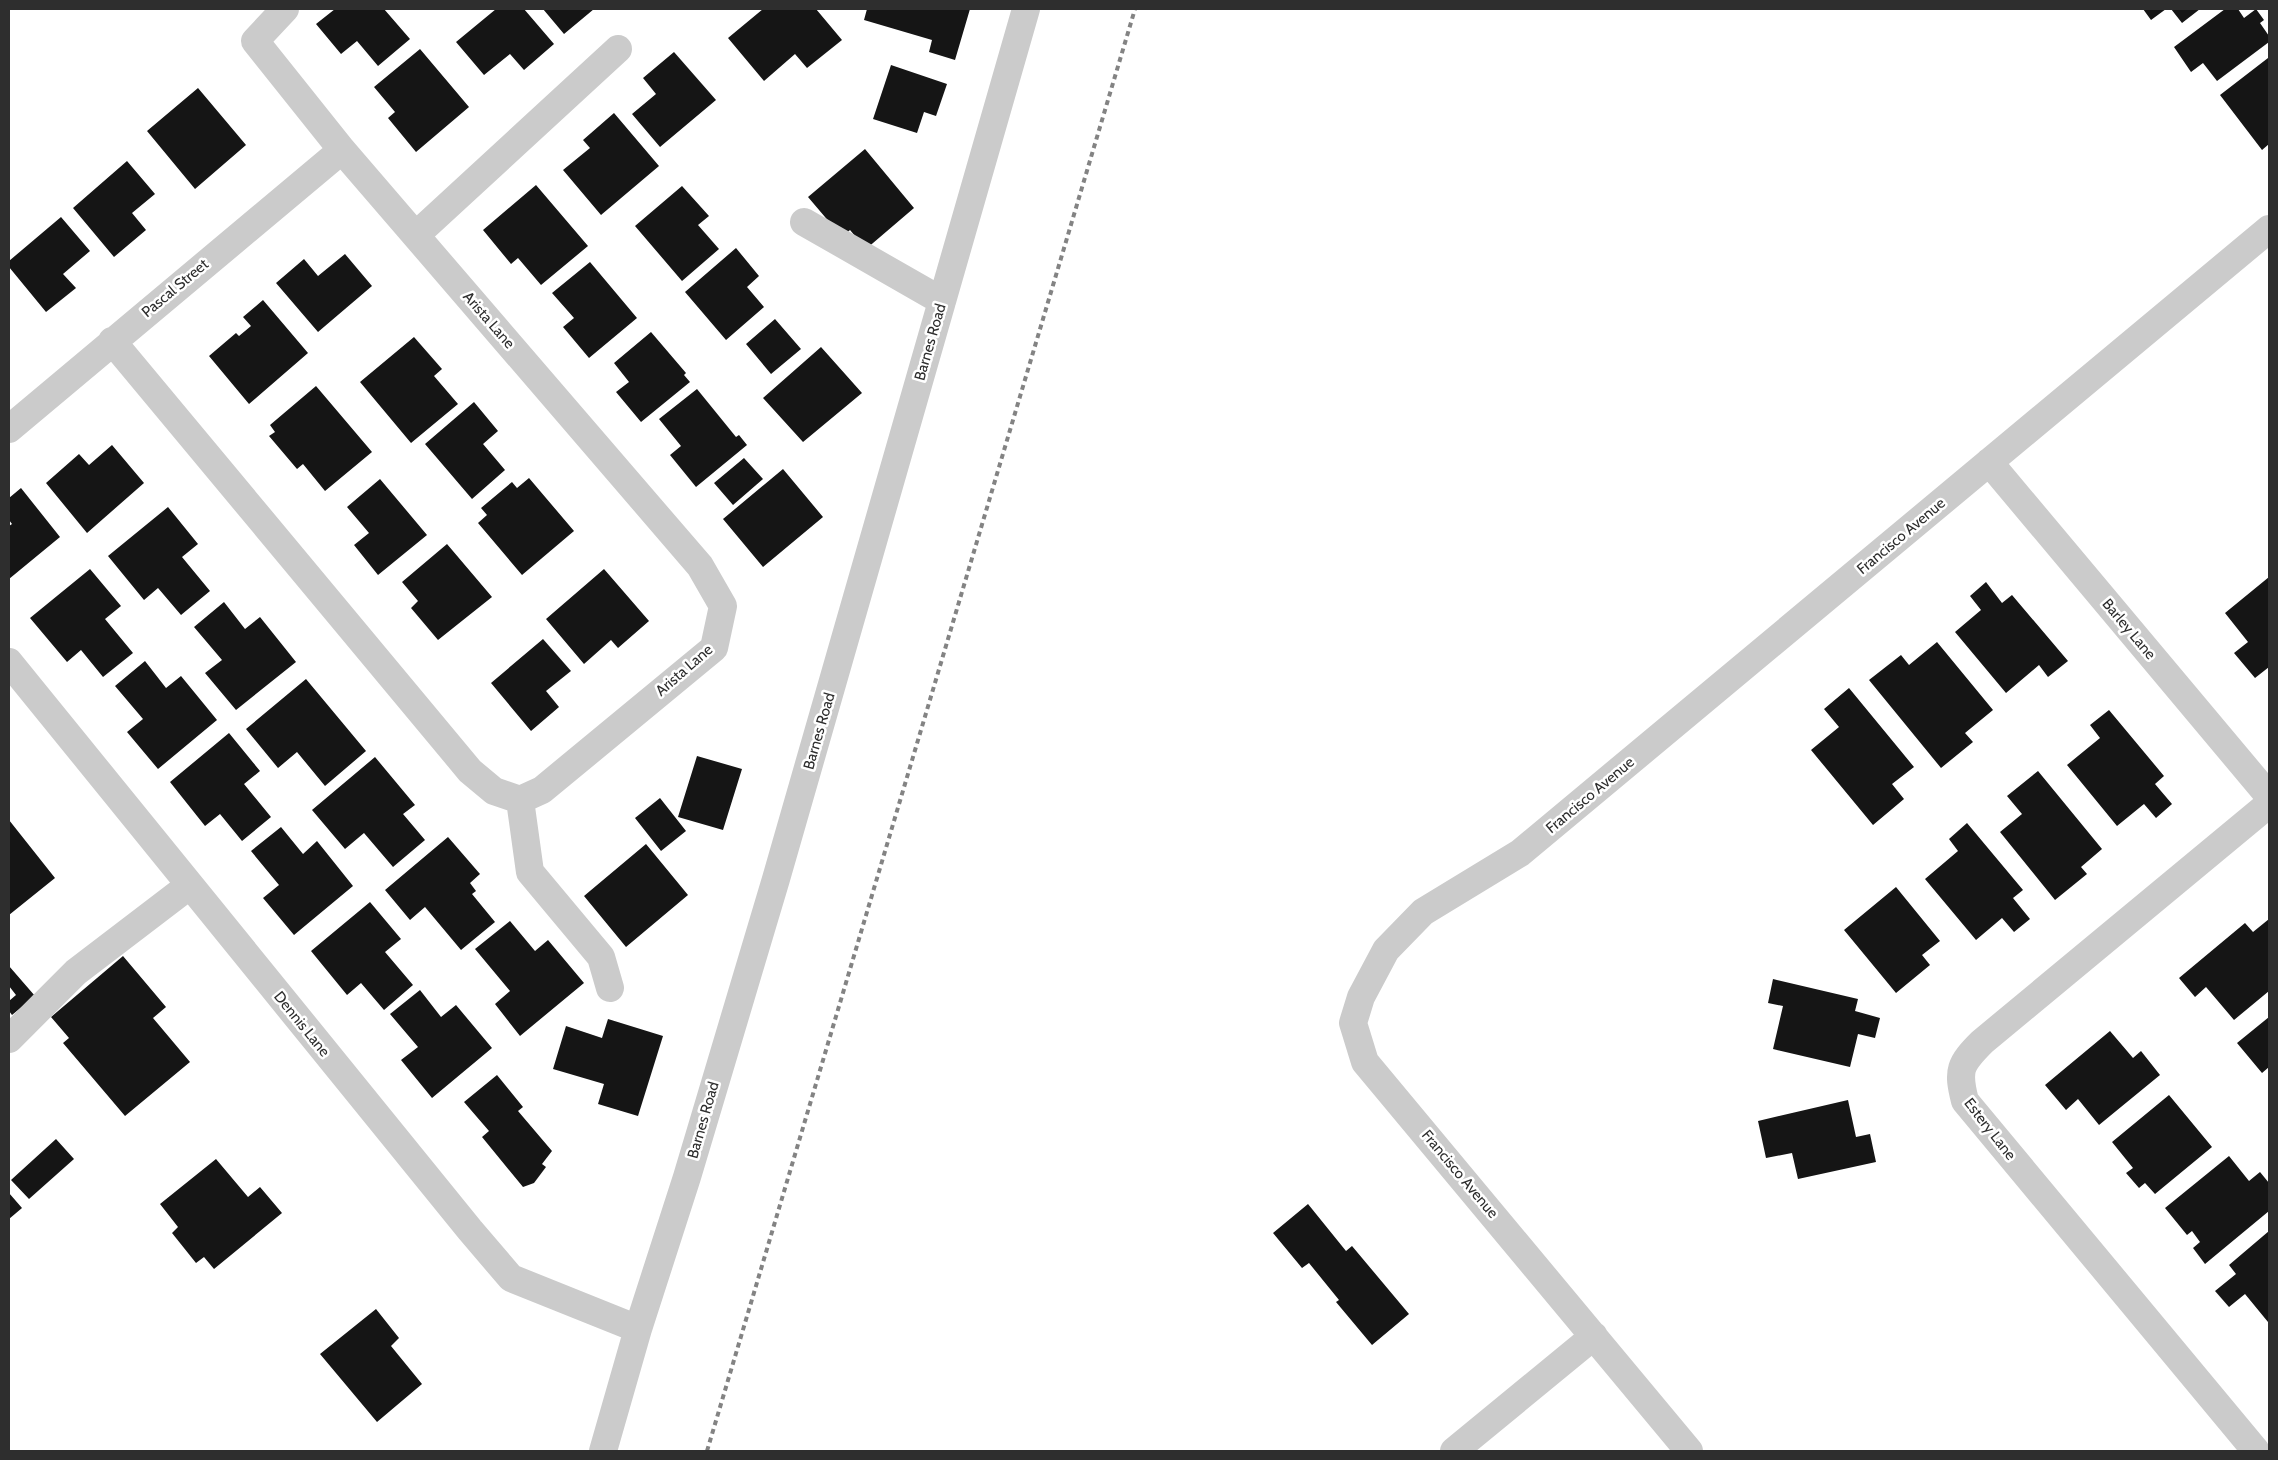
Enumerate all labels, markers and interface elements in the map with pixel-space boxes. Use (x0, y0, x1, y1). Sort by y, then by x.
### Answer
street label: Pascal Street (138, 255, 212, 321)
street label: Arista Lane (459, 288, 519, 352)
street label: Barnes Road (910, 302, 950, 382)
street label: Francisco Avenue (1853, 494, 1949, 578)
street label: Barley Lane (2098, 595, 2160, 663)
street label: Arista Lane (652, 640, 716, 700)
street label: Barnes Road (799, 691, 839, 771)
street label: Francisco Avenue (1542, 753, 1638, 837)
street label: Dennis Lane (270, 988, 334, 1061)
street label: Barnes Road (683, 1080, 723, 1160)
street label: Estery Lane (1960, 1094, 2020, 1164)
street label: Francisco Avenue (1418, 1126, 1502, 1222)

